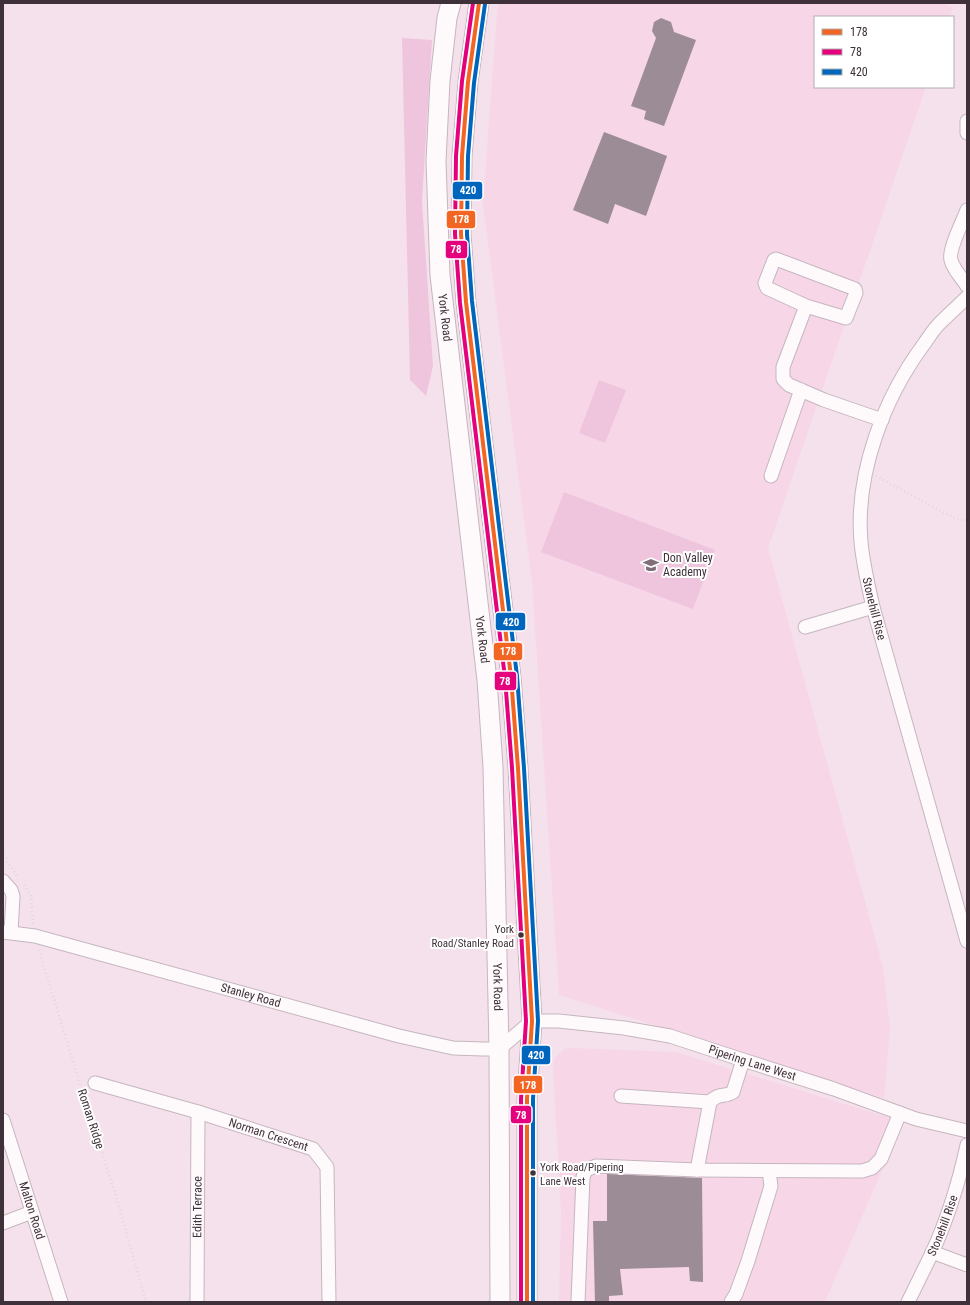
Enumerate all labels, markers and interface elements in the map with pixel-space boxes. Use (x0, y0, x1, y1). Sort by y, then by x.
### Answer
legend (814, 16, 954, 88)
text: 178 (850, 25, 868, 39)
text: 78 (850, 45, 862, 59)
text: 420 (850, 65, 868, 79)
line badge: 420 (452, 181, 483, 200)
text: 420 (460, 184, 477, 197)
line badge: 178 (446, 210, 476, 229)
text: 178 (453, 213, 470, 226)
line badge: 78 (445, 240, 468, 259)
text: 78 (450, 243, 462, 256)
street label: York Road (435, 293, 455, 342)
place label: Don Valley Academy (663, 551, 713, 579)
school or university icon: Don Valley Academy (642, 556, 660, 574)
street label: Stonehill Rise (860, 576, 889, 642)
line badge: 420 (495, 612, 526, 631)
street label: York Road (473, 615, 492, 664)
text: 420 (503, 616, 520, 629)
line badge: 178 (493, 642, 523, 661)
text: 178 (500, 645, 517, 658)
line badge: 78 (494, 671, 517, 691)
text: 78 (499, 675, 511, 688)
place label: York Road/Stanley Road (431, 923, 514, 950)
marker: York Road/Stanley Road (516, 930, 526, 940)
street label: York Road (490, 963, 505, 1011)
street label: Stanley Road (219, 980, 282, 1010)
street label: Pipering Lane West (707, 1042, 798, 1084)
line badge: 420 (521, 1045, 551, 1065)
text: 420 (528, 1049, 545, 1062)
line badge: 178 (513, 1075, 543, 1094)
text: 178 (520, 1079, 537, 1092)
street label: Roman Ridge (75, 1087, 107, 1151)
line badge: 78 (510, 1105, 532, 1124)
text: 78 (515, 1109, 527, 1122)
street label: Norman Crescent (227, 1115, 310, 1154)
place label: York Road/Pipering Lane West (540, 1161, 624, 1188)
marker: York Road/Pipering Lane West (528, 1168, 538, 1178)
street label: Edith Terrace (190, 1176, 205, 1238)
street label: Malton Road (16, 1180, 48, 1241)
street label: Stonehill Rise (925, 1193, 961, 1258)

